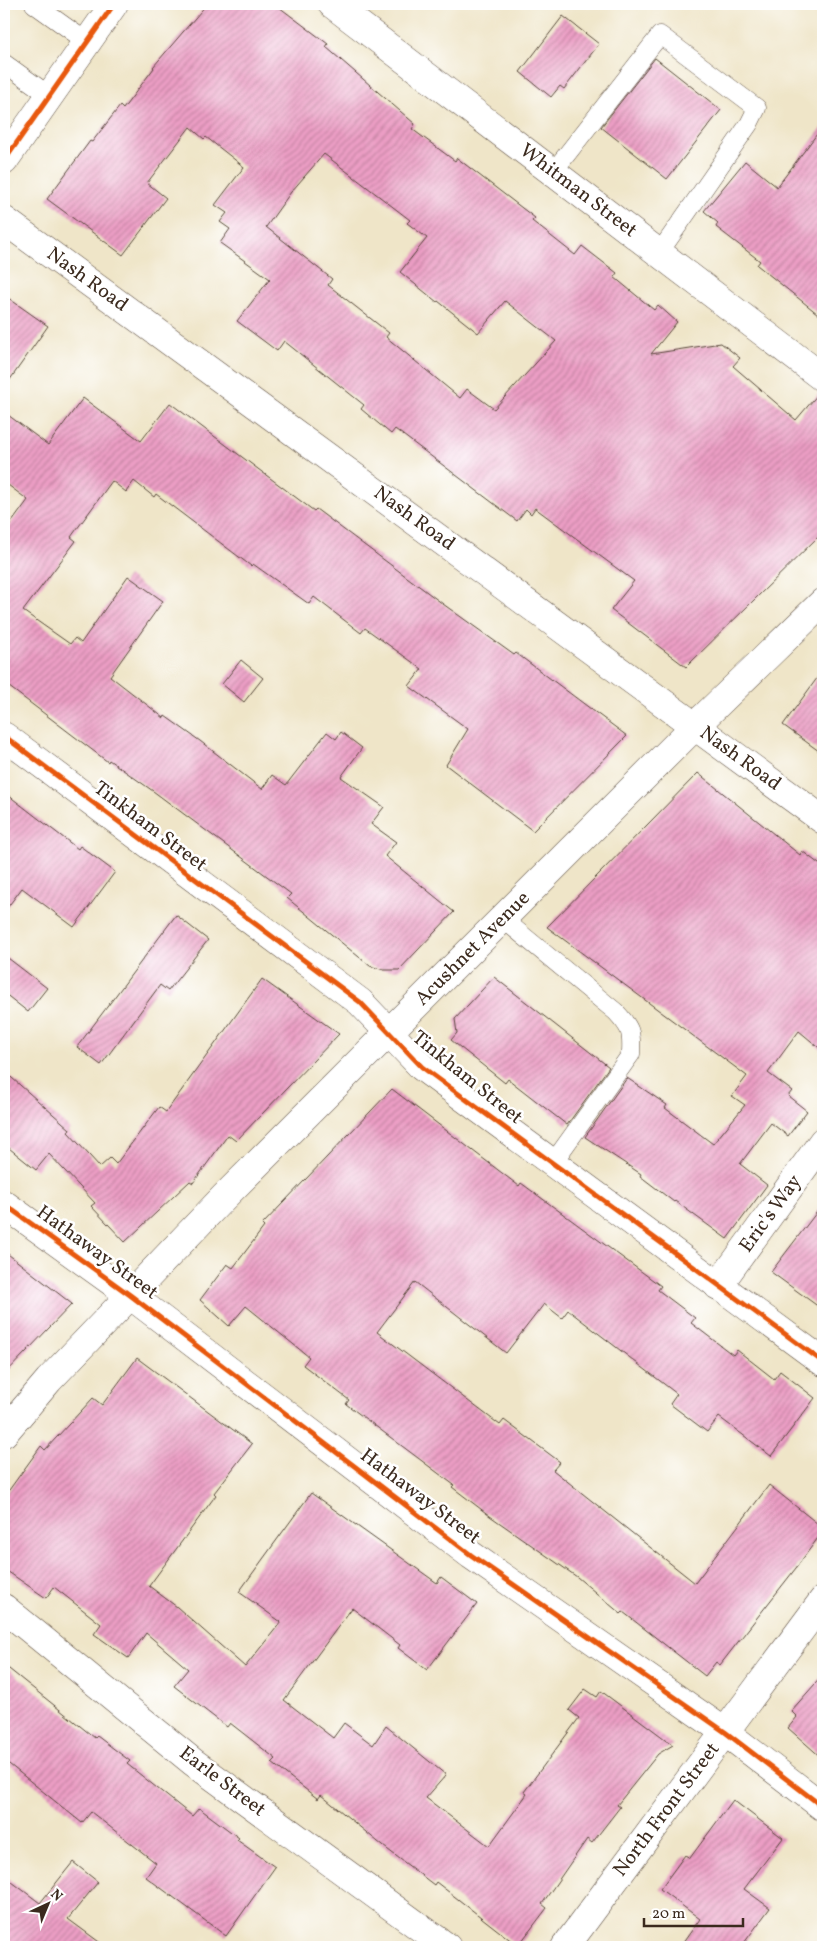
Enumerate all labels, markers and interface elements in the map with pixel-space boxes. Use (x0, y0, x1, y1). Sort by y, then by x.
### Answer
street label: Whitman Street (513, 137, 643, 245)
street label: Nash Road (41, 241, 133, 319)
street label: Nash Road (368, 480, 460, 558)
street label: Nash Road (694, 720, 786, 798)
street label: Tinkham Street (87, 775, 213, 879)
street label: Acushnet Avenue (409, 885, 537, 1013)
street label: Tinkham Street (406, 1024, 528, 1132)
street label: Eric's Way (733, 1169, 809, 1259)
street label: Hathaway Street (30, 1199, 164, 1307)
street label: Hathaway Street (354, 1442, 486, 1552)
street label: North Front Street (607, 1737, 727, 1883)
street label: Earle Street (173, 1740, 271, 1824)
north arrow (22, 1878, 72, 1928)
text: N (46, 1885, 66, 1906)
scale bar (644, 1896, 743, 1928)
text: 20 m (652, 1904, 685, 1925)

